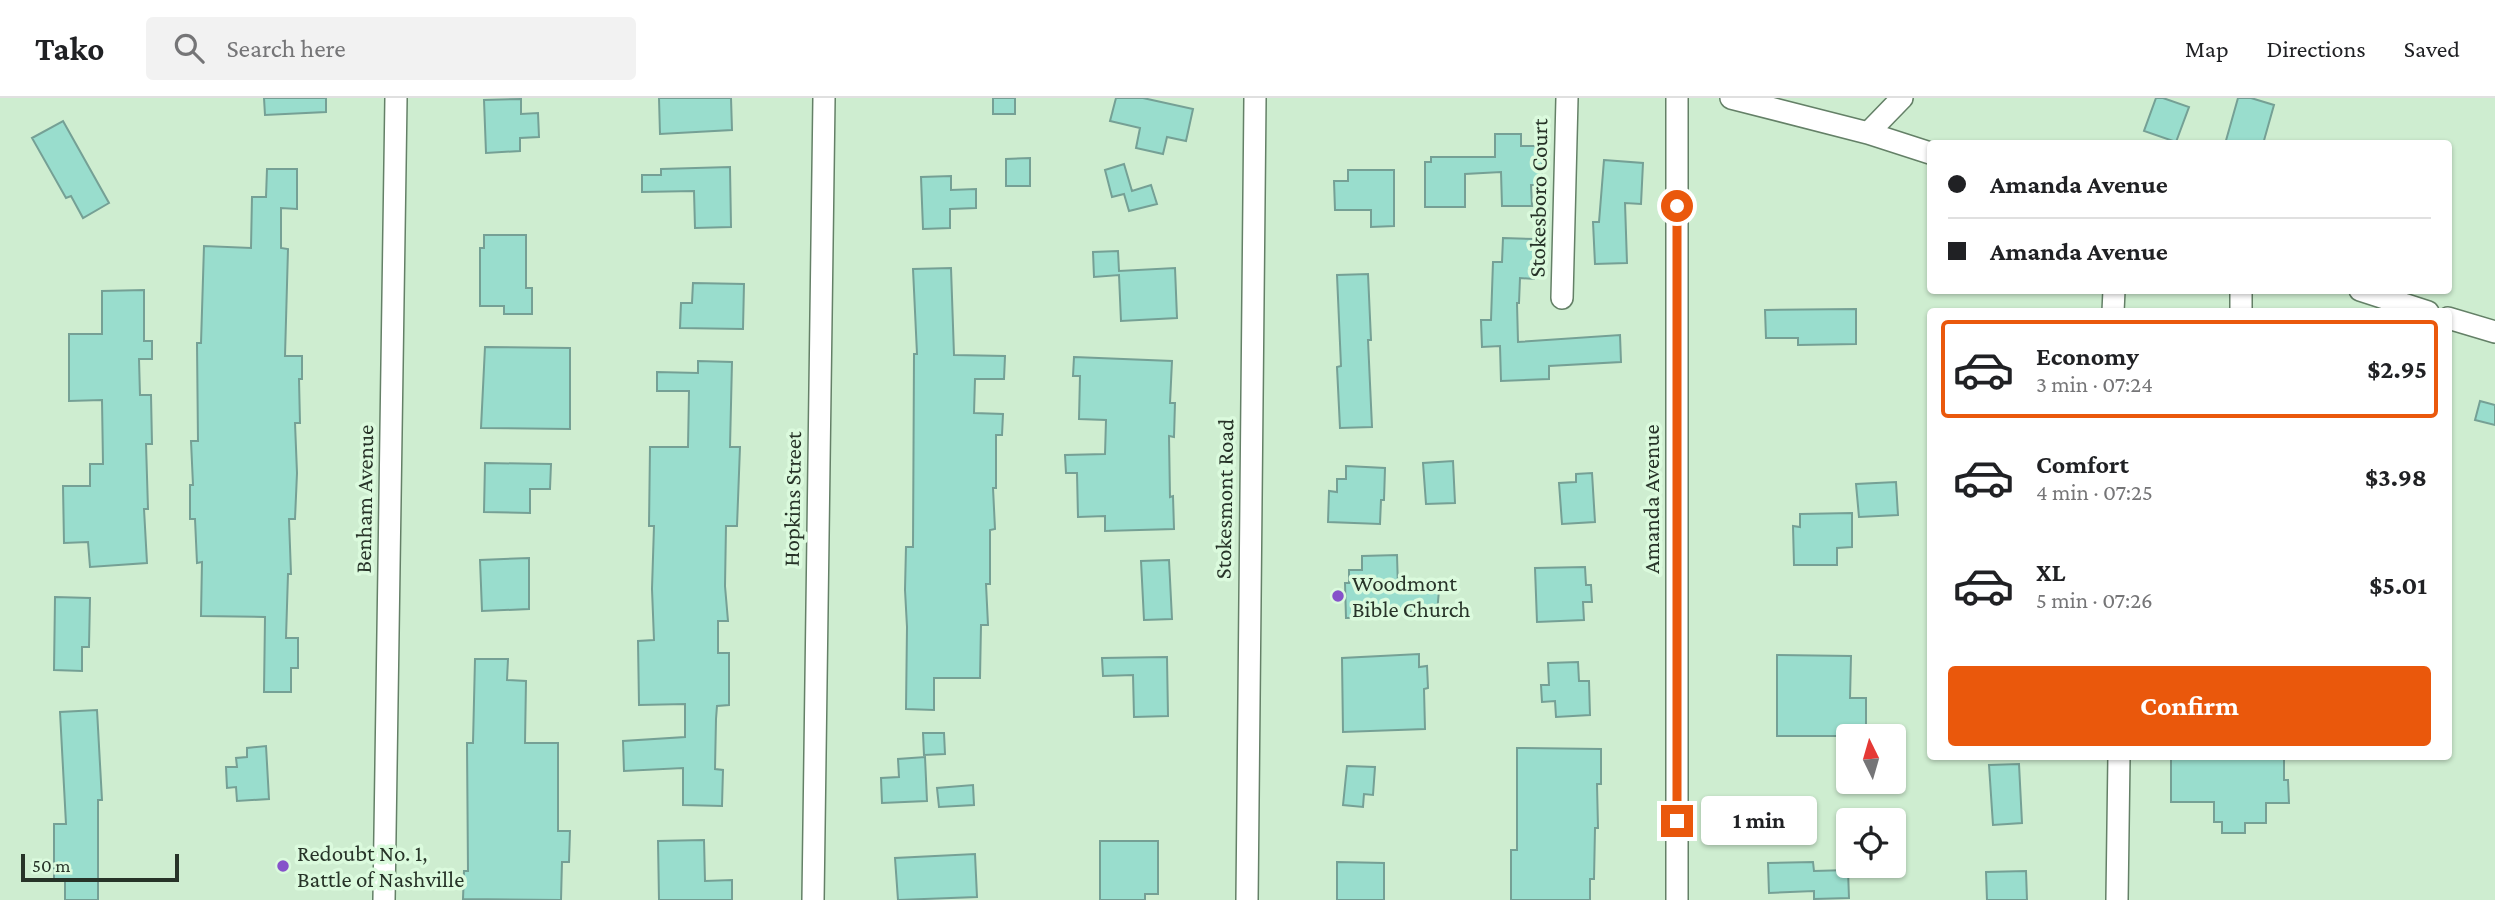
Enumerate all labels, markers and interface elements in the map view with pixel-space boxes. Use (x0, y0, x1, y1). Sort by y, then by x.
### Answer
search box (146, 17, 636, 80)
icon: search (170, 29, 208, 67)
text: Tako (35, 30, 104, 67)
text: Search here (226, 34, 346, 63)
text: Map (2185, 35, 2229, 62)
text: Directions (2267, 35, 2366, 62)
text: Saved (2404, 35, 2460, 62)
street label: Stokesboro Court (1524, 118, 1552, 278)
text: Amanda Avenue (1990, 170, 2168, 199)
route start (1661, 190, 1693, 222)
text: Amanda Avenue (1990, 237, 2168, 266)
icon: car (1952, 338, 2015, 401)
text: Economy (2036, 342, 2139, 371)
text: $2.95 (2367, 355, 2427, 384)
text: 3 min · 07:24 (2036, 371, 2153, 397)
street label: Stokesmont Road (1210, 419, 1238, 579)
street label: Benham Avenue (350, 424, 378, 574)
street label: Amanda Avenue (1638, 424, 1664, 574)
street label: Hopkins Street (778, 431, 806, 567)
icon: car (1952, 446, 2015, 509)
text: Comfort (2036, 450, 2129, 479)
text: $3.98 (2365, 463, 2427, 492)
text: 4 min · 07:25 (2036, 479, 2153, 505)
icon: car (1952, 554, 2015, 617)
text: XL (2036, 558, 2065, 587)
place label: Woodmont Bible Church (1352, 570, 1470, 622)
text: $5.01 (2369, 571, 2427, 600)
text: 5 min · 07:26 (2036, 587, 2153, 613)
marker: Woodmont Bible Church (1330, 588, 1346, 604)
button: Confirm (1948, 666, 2431, 746)
north arrow (1836, 724, 1906, 794)
map controls (1836, 724, 1906, 878)
callout: 1 min (1702, 796, 1817, 846)
route end (1661, 805, 1693, 837)
text: 1 min (1733, 807, 1785, 833)
button: locate (1836, 808, 1906, 878)
place label: Redoubt No. 1, Battle of Nashville (297, 840, 464, 892)
scale bar (21, 851, 178, 883)
text: 50 m (32, 855, 71, 876)
marker: Redoubt No. 1, Battle of Nashville (275, 858, 291, 874)

